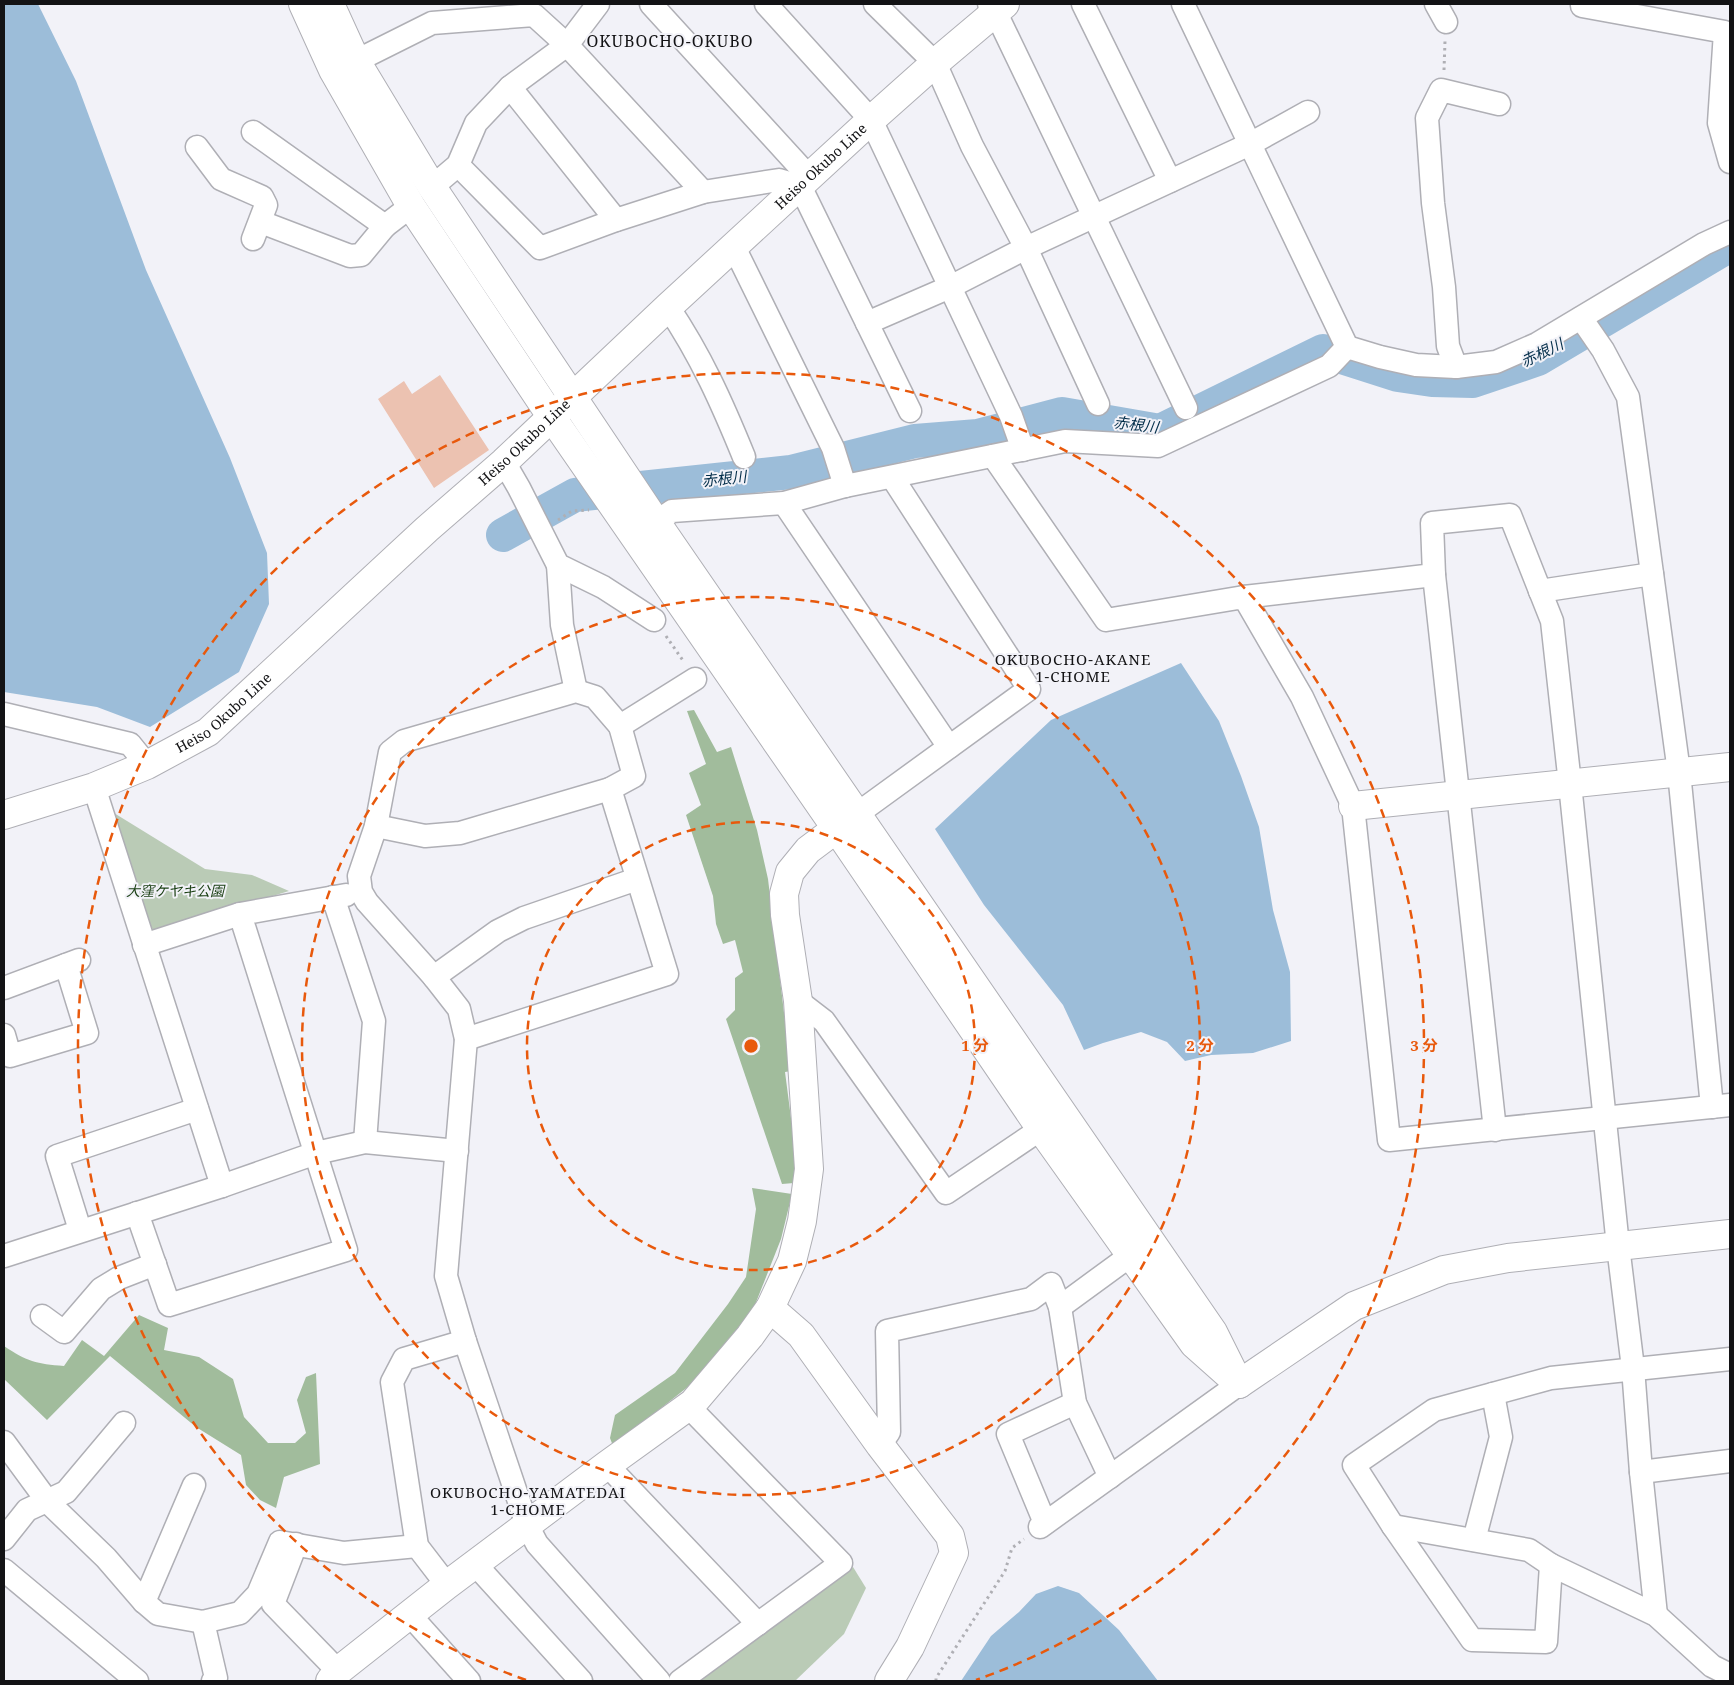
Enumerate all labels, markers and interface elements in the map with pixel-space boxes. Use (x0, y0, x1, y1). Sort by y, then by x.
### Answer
district label: OKUBOCHO-OKUBO (586, 30, 754, 52)
street label: Heiso Okubo Line (770, 119, 870, 213)
water label: 赤根川 (1517, 332, 1568, 371)
street label: Heiso Okubo Line (474, 395, 574, 489)
water label: 赤根川 (1113, 411, 1162, 437)
water label: 赤根川 (700, 466, 749, 490)
district label: OKUBOCHO-AKANE 1-CHOME (995, 649, 1151, 686)
street label: Heiso Okubo Line (172, 668, 275, 757)
park label: 大窪ケヤキ公園 (126, 881, 226, 900)
text: 1 分 (961, 1035, 989, 1055)
text: 2 分 (1186, 1035, 1214, 1055)
text: 3 分 (1410, 1035, 1438, 1055)
centre of rings (742, 1037, 760, 1055)
district label: OKUBOCHO-YAMATEDAI 1-CHOME (430, 1482, 626, 1519)

